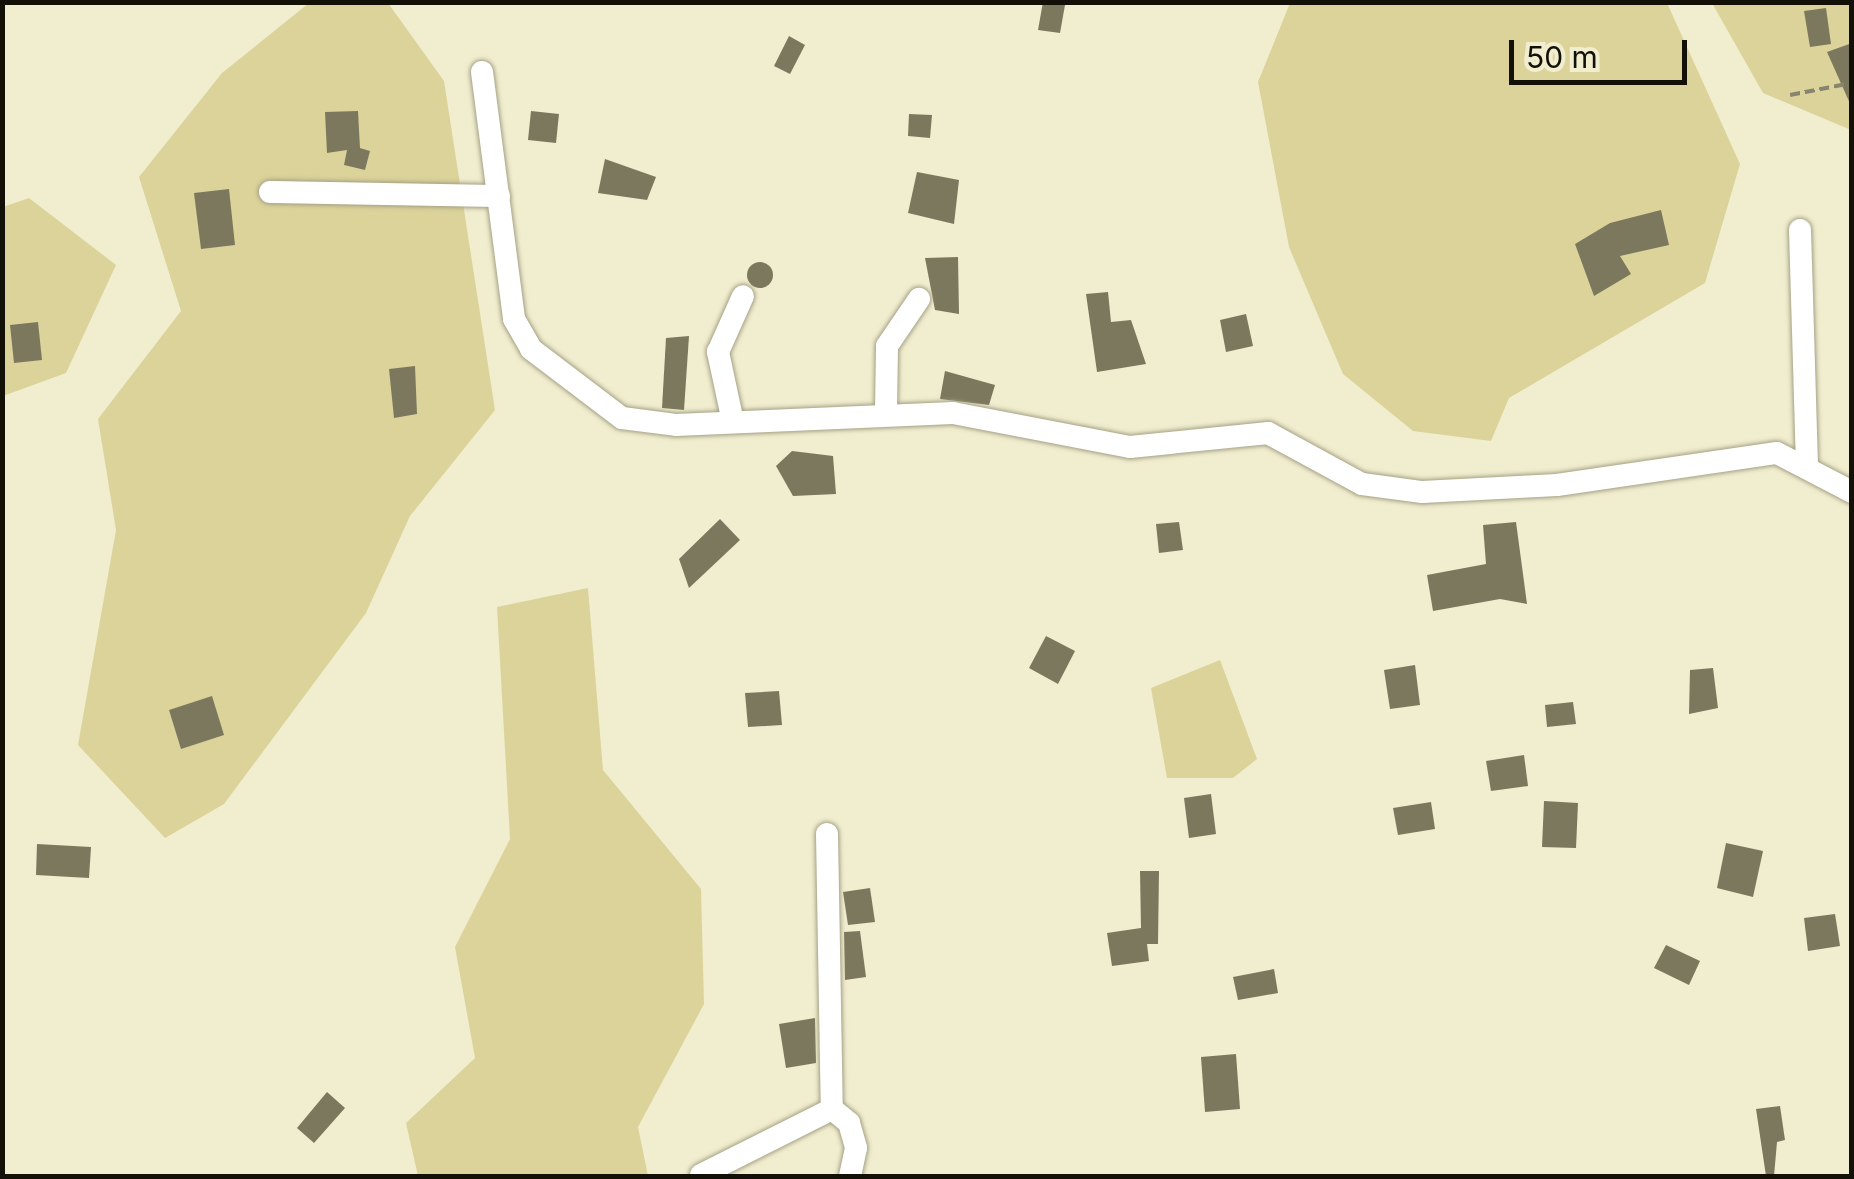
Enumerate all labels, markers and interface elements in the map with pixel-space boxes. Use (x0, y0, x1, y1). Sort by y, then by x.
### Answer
scale bar (1514, 20, 1692, 82)
text: 50 m (1526, 39, 1598, 75)

